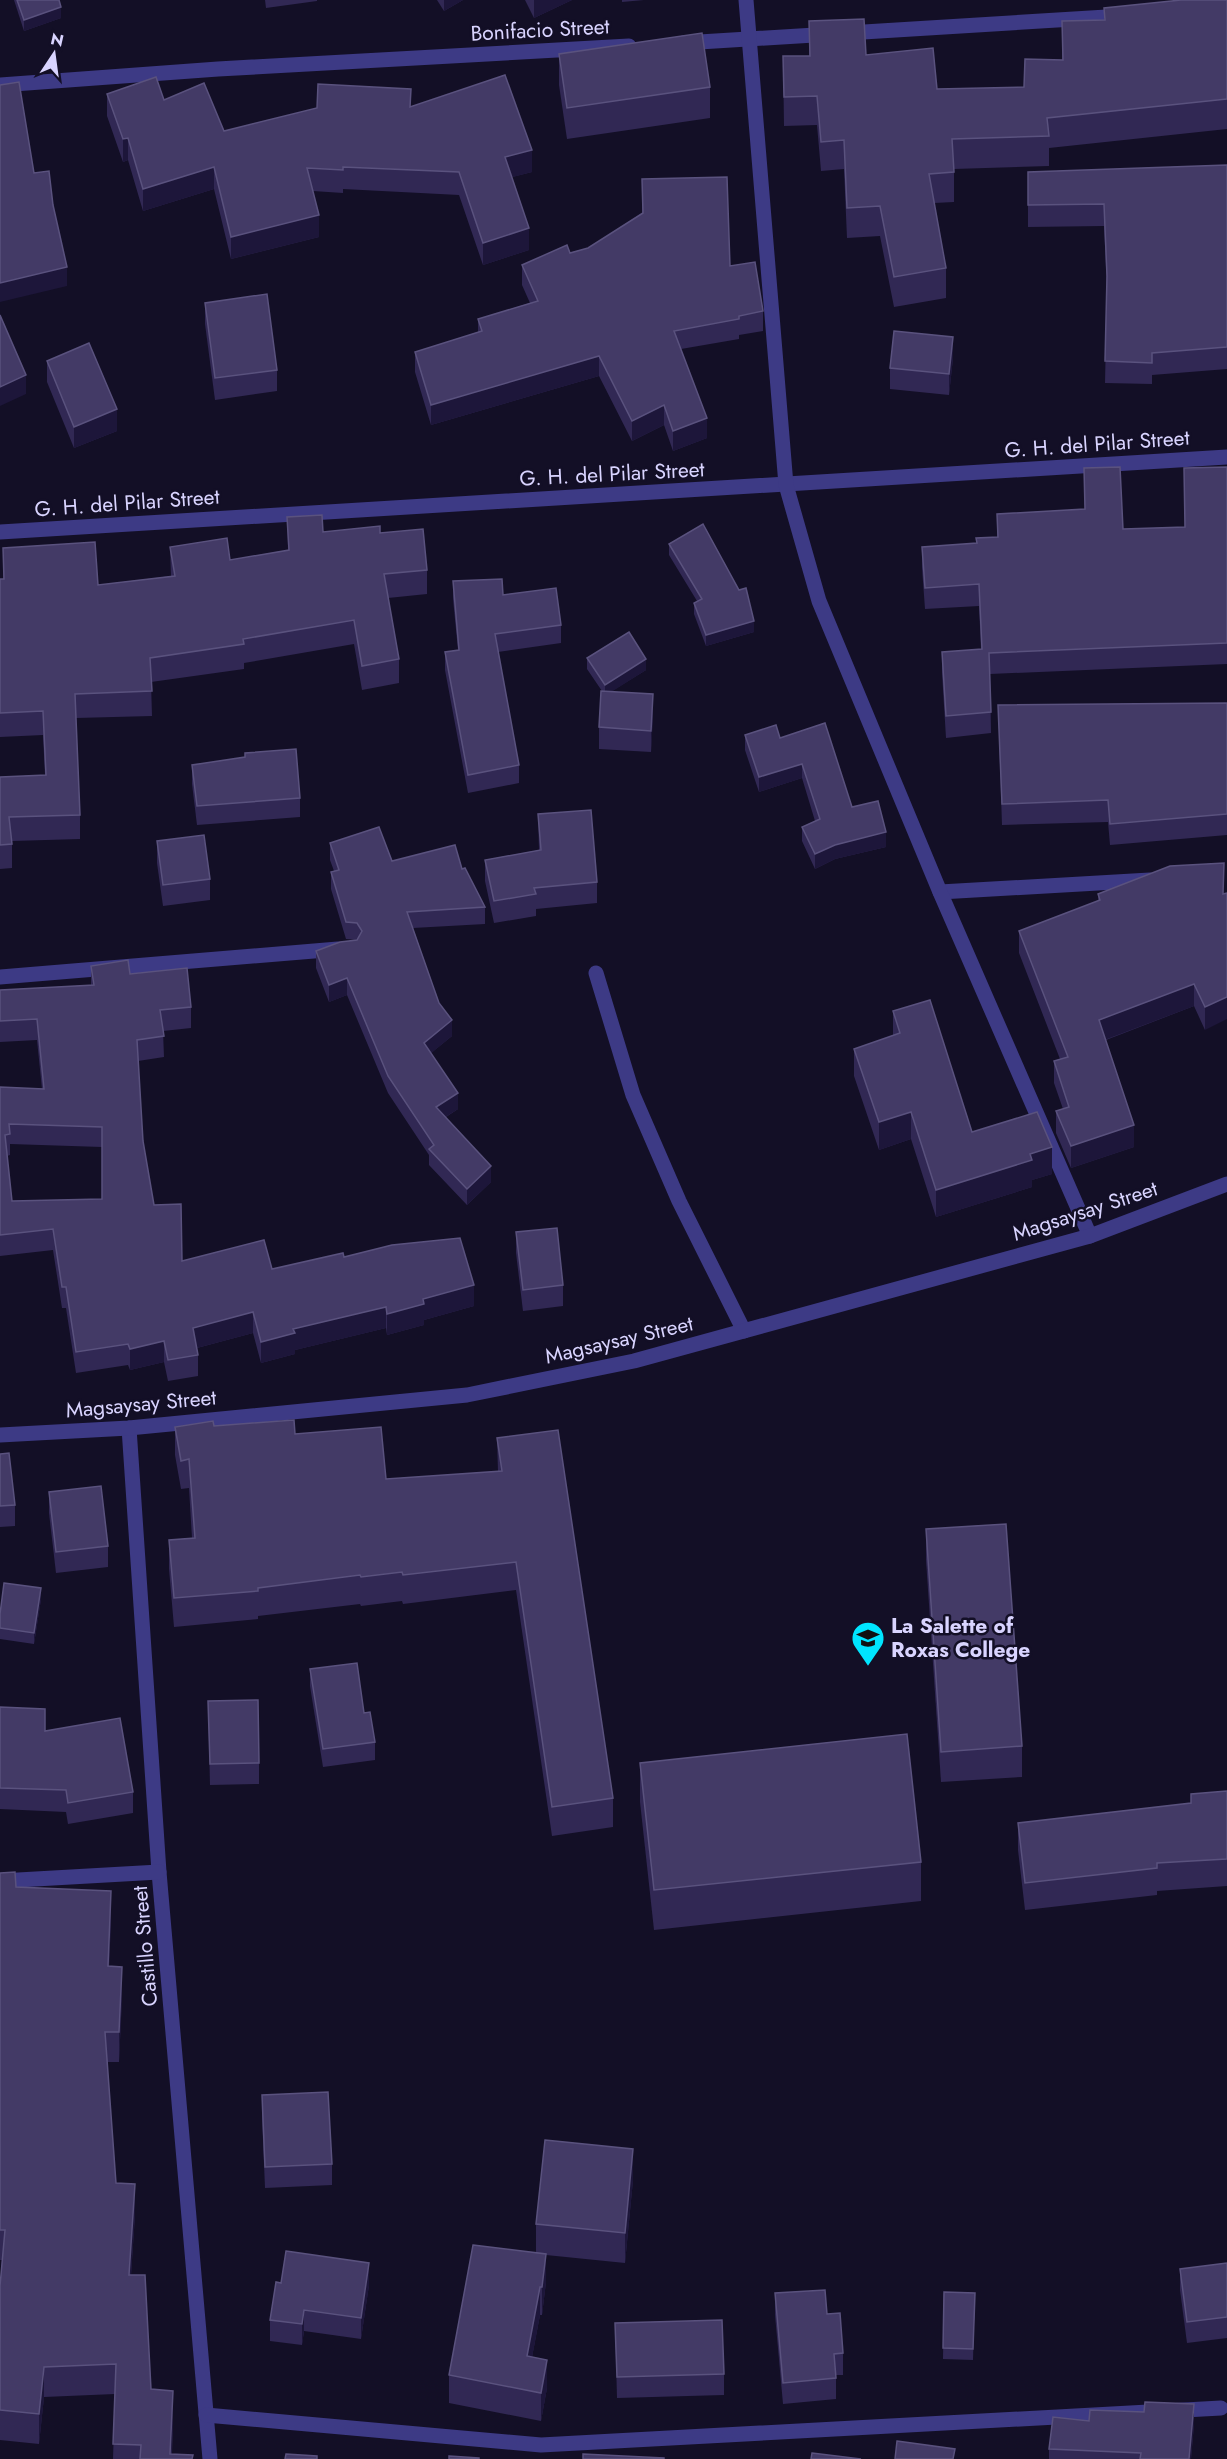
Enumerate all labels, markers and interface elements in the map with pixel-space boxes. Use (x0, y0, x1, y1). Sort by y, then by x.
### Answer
street label: Bonifacio Street (470, 11, 610, 49)
north arrow (24, 24, 84, 84)
text: N (48, 27, 66, 53)
street label: G. H. del Pilar Street (1004, 423, 1190, 465)
street label: G. H. del Pilar Street (519, 454, 705, 494)
street label: G. H. del Pilar Street (34, 482, 220, 524)
street label: Magsaysay Street (1009, 1173, 1161, 1249)
street label: Magsaysay Street (542, 1308, 696, 1372)
street label: Magsaysay Street (65, 1382, 217, 1426)
place label: La Salette of Roxas College (891, 1611, 1030, 1665)
school or university icon: La Salette of Roxas College (850, 1620, 886, 1667)
street label: Castillo Street (125, 1884, 165, 2008)

